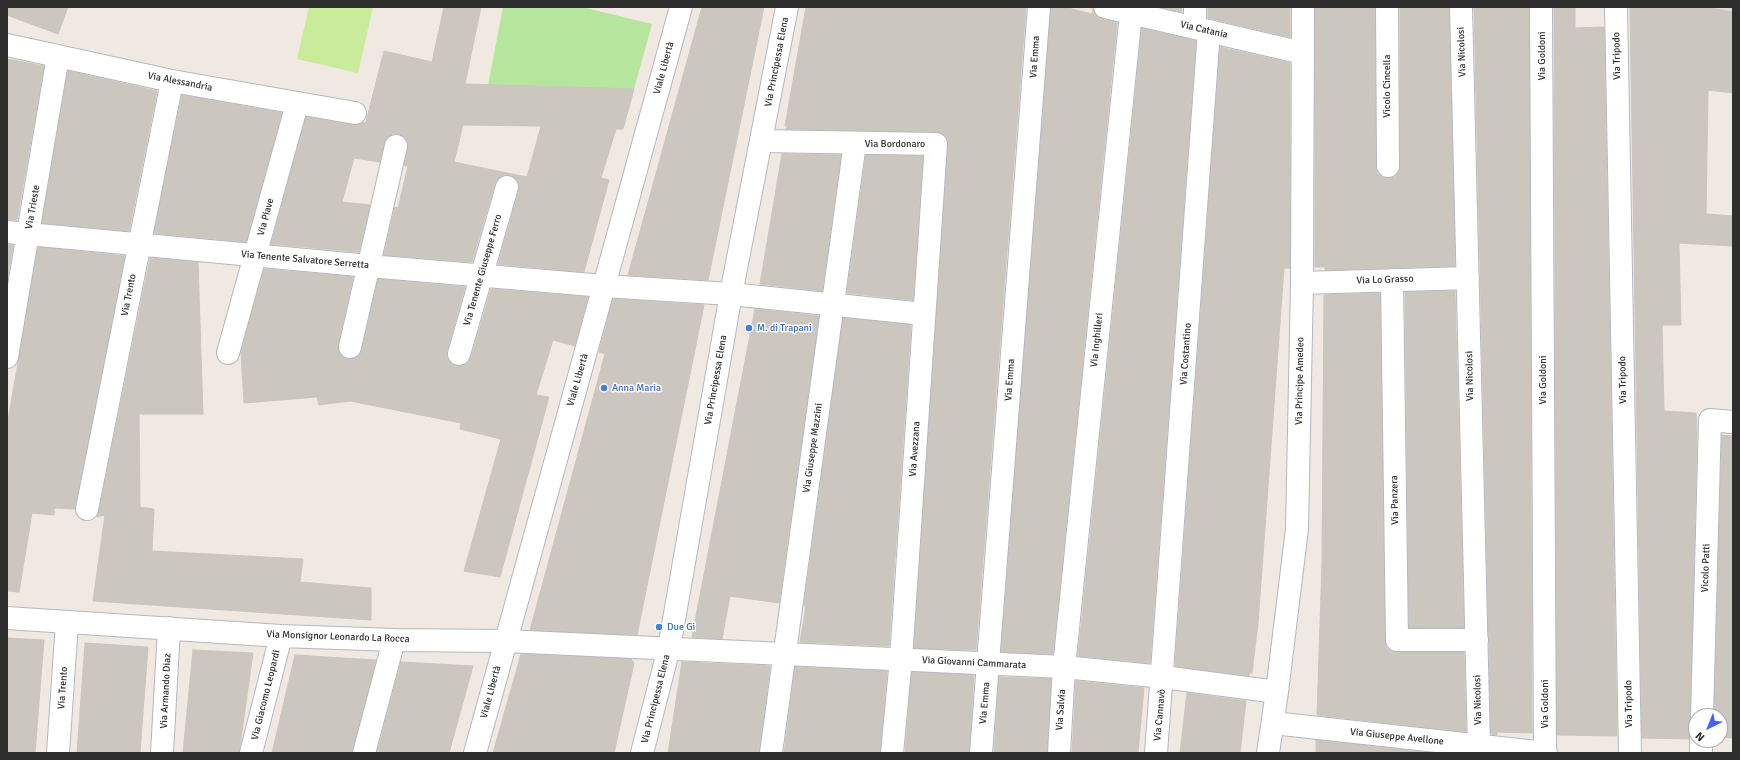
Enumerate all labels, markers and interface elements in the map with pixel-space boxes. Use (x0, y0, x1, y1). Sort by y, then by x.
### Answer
street label: Via Principessa Elena (762, 16, 792, 108)
street label: Via Catania (1179, 19, 1229, 41)
street label: Via Nicolosi (1455, 27, 1469, 77)
street label: Via Goldoni (1536, 32, 1548, 80)
street label: Via Tripodo (1611, 32, 1623, 80)
street label: Via Emma (1028, 35, 1042, 79)
street label: Viale Libertà (651, 40, 677, 96)
street label: Vicolo Cincella (1381, 54, 1393, 118)
street label: Via Alessandria (147, 70, 213, 94)
street label: Via Bordonaro (865, 138, 925, 150)
street label: Via Trieste (23, 184, 43, 230)
street label: Via Piave (255, 197, 277, 237)
street label: Via Tenente Giuseppe Ferro (461, 213, 505, 327)
street label: Via Tenente Salvatore Serretta (241, 248, 369, 272)
street label: Via Trento (119, 273, 139, 317)
street label: Via Lo Grasso (1356, 273, 1414, 287)
street label: Via Inghilleri (1088, 312, 1106, 368)
place label: M. di Trapani (757, 322, 812, 334)
marker: M. di Trapani (744, 323, 754, 333)
street label: Via Costantino (1178, 323, 1194, 385)
street label: Via Principessa Elena (702, 334, 730, 426)
street label: Via Principe Amedeo (1293, 337, 1307, 425)
street label: Via Nicolosi (1464, 351, 1476, 401)
street label: Viale Libertà (565, 352, 591, 408)
street label: Via Goldoni (1537, 356, 1549, 404)
street label: Via Tripodo (1617, 356, 1629, 404)
street label: Via Emma (1003, 358, 1017, 402)
place label: Anna Maria (612, 382, 661, 394)
marker: Anna Maria (599, 383, 609, 393)
street label: Via Giuseppe Mazzini (801, 402, 825, 494)
street label: Via Avezzana (907, 421, 923, 477)
street label: Via Panzera (1389, 475, 1401, 525)
street label: Vicolo Patti (1699, 543, 1713, 593)
place label: Due Gi (667, 621, 695, 633)
marker: Due Gi (654, 622, 664, 632)
street label: Via Monsignor Leonardo La Rocca (266, 629, 410, 645)
street label: Via Giacomo Leopardi (249, 649, 283, 741)
street label: Via Armando Diaz (158, 653, 174, 729)
street label: Via Principessa Elena (639, 653, 673, 745)
street label: Via Giovanni Cammarata (921, 654, 1027, 672)
street label: Viale Libertà (478, 664, 504, 720)
street label: Via Trento (56, 666, 70, 710)
street label: Via Nicolosi (1472, 675, 1484, 725)
street label: Via Goldoni (1539, 680, 1551, 728)
street label: Via Tripodo (1623, 680, 1635, 728)
street label: Via Emma (977, 681, 993, 725)
street label: Via Cannavò (1152, 688, 1168, 742)
street label: Via Salvia (1054, 689, 1068, 731)
north arrow (1688, 708, 1728, 748)
street label: Via Giuseppe Avellone (1350, 726, 1444, 748)
text: N (1693, 729, 1707, 744)

